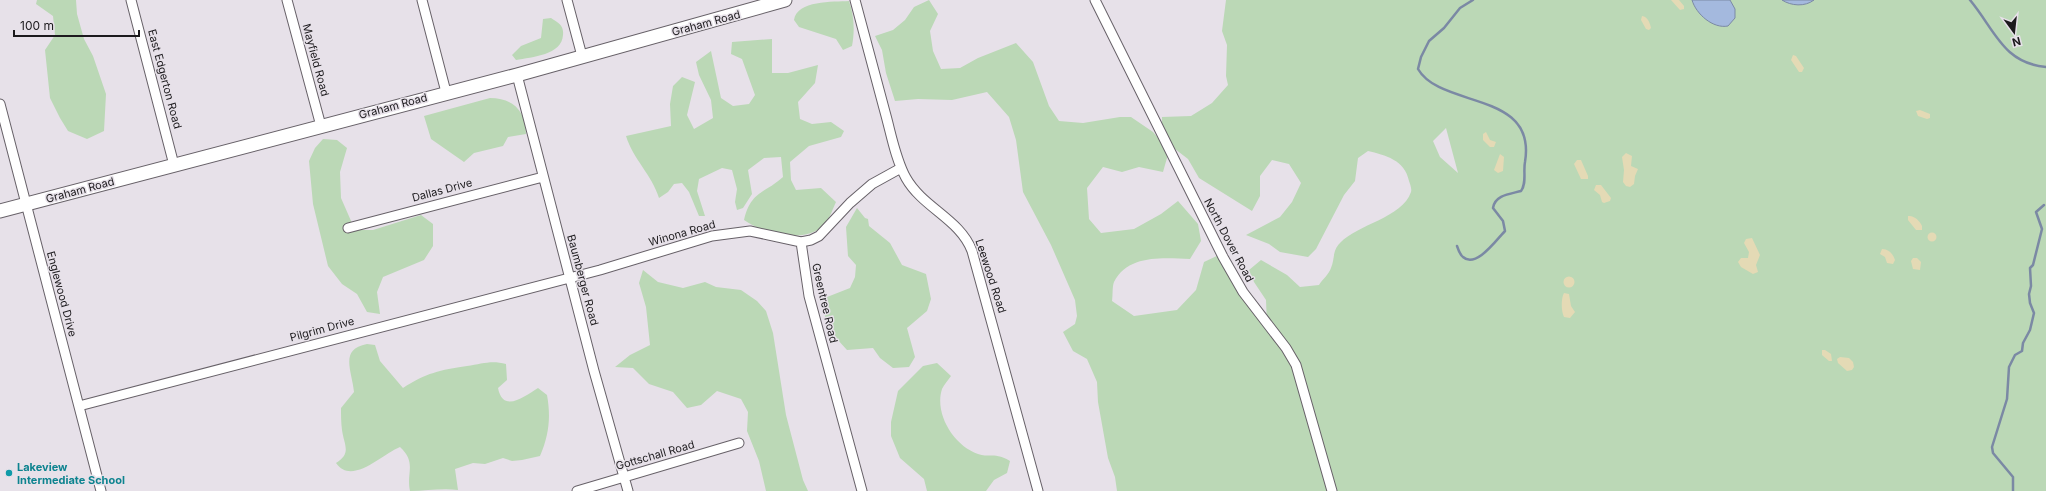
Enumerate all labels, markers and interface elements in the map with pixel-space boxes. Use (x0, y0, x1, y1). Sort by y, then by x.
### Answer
street label: Graham Road (670, 7, 742, 39)
scale bar (14, 12, 139, 38)
north arrow (1994, 12, 2034, 52)
text: 100 m (20, 18, 54, 33)
street label: Mayfield Road (300, 22, 332, 98)
street label: East Edgerton Road (145, 28, 185, 130)
text: N (2011, 34, 2022, 50)
street label: Graham Road (357, 90, 429, 122)
street label: Graham Road (44, 174, 116, 206)
street label: Dallas Drive (410, 175, 474, 205)
street label: North Dover Road (1201, 196, 1257, 284)
street label: Winona Road (647, 217, 717, 249)
street label: Baumberger Road (564, 233, 602, 327)
street label: Leewood Road (972, 237, 1010, 315)
street label: Englewood Drive (44, 250, 80, 338)
street label: Greentree Road (809, 262, 841, 344)
street label: Pilgrim Drive (288, 314, 356, 344)
street label: Gottschall Road (614, 437, 696, 473)
place label: Lakeview Intermediate School (17, 460, 125, 487)
marker: Lakeview Intermediate School (4, 468, 14, 478)

